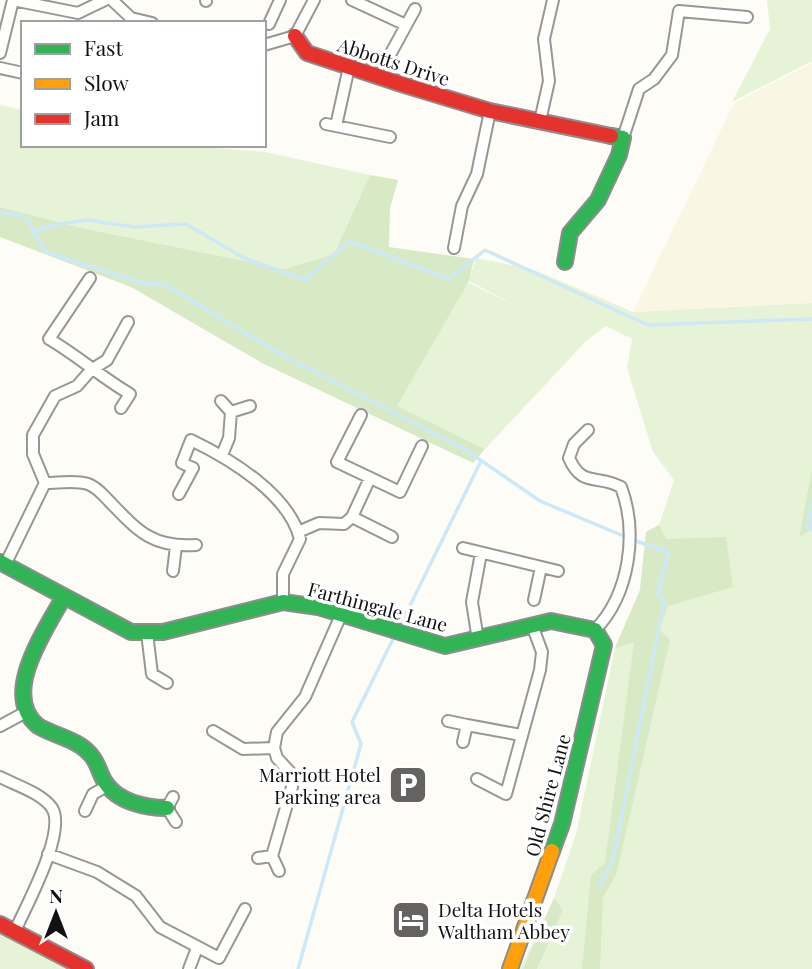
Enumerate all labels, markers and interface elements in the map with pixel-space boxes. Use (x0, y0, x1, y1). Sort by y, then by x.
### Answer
legend (21, 21, 266, 147)
street label: Abbotts Drive (334, 30, 453, 91)
text: Fast (84, 33, 123, 61)
text: Slow (84, 68, 129, 96)
text: Jam (83, 103, 120, 131)
street label: Farthingale Lane (305, 575, 451, 637)
street label: Old Shire Lane (518, 731, 576, 859)
place label: Marriott Hotel Parking area (259, 761, 382, 809)
parking icon: Marriott Hotel Parking area (387, 764, 429, 806)
north arrow (21, 878, 91, 948)
text: N (49, 882, 63, 908)
place label: Delta Hotels Waltham Abbey (437, 896, 570, 944)
hotel icon: Delta Hotels Waltham Abbey (390, 899, 432, 941)

